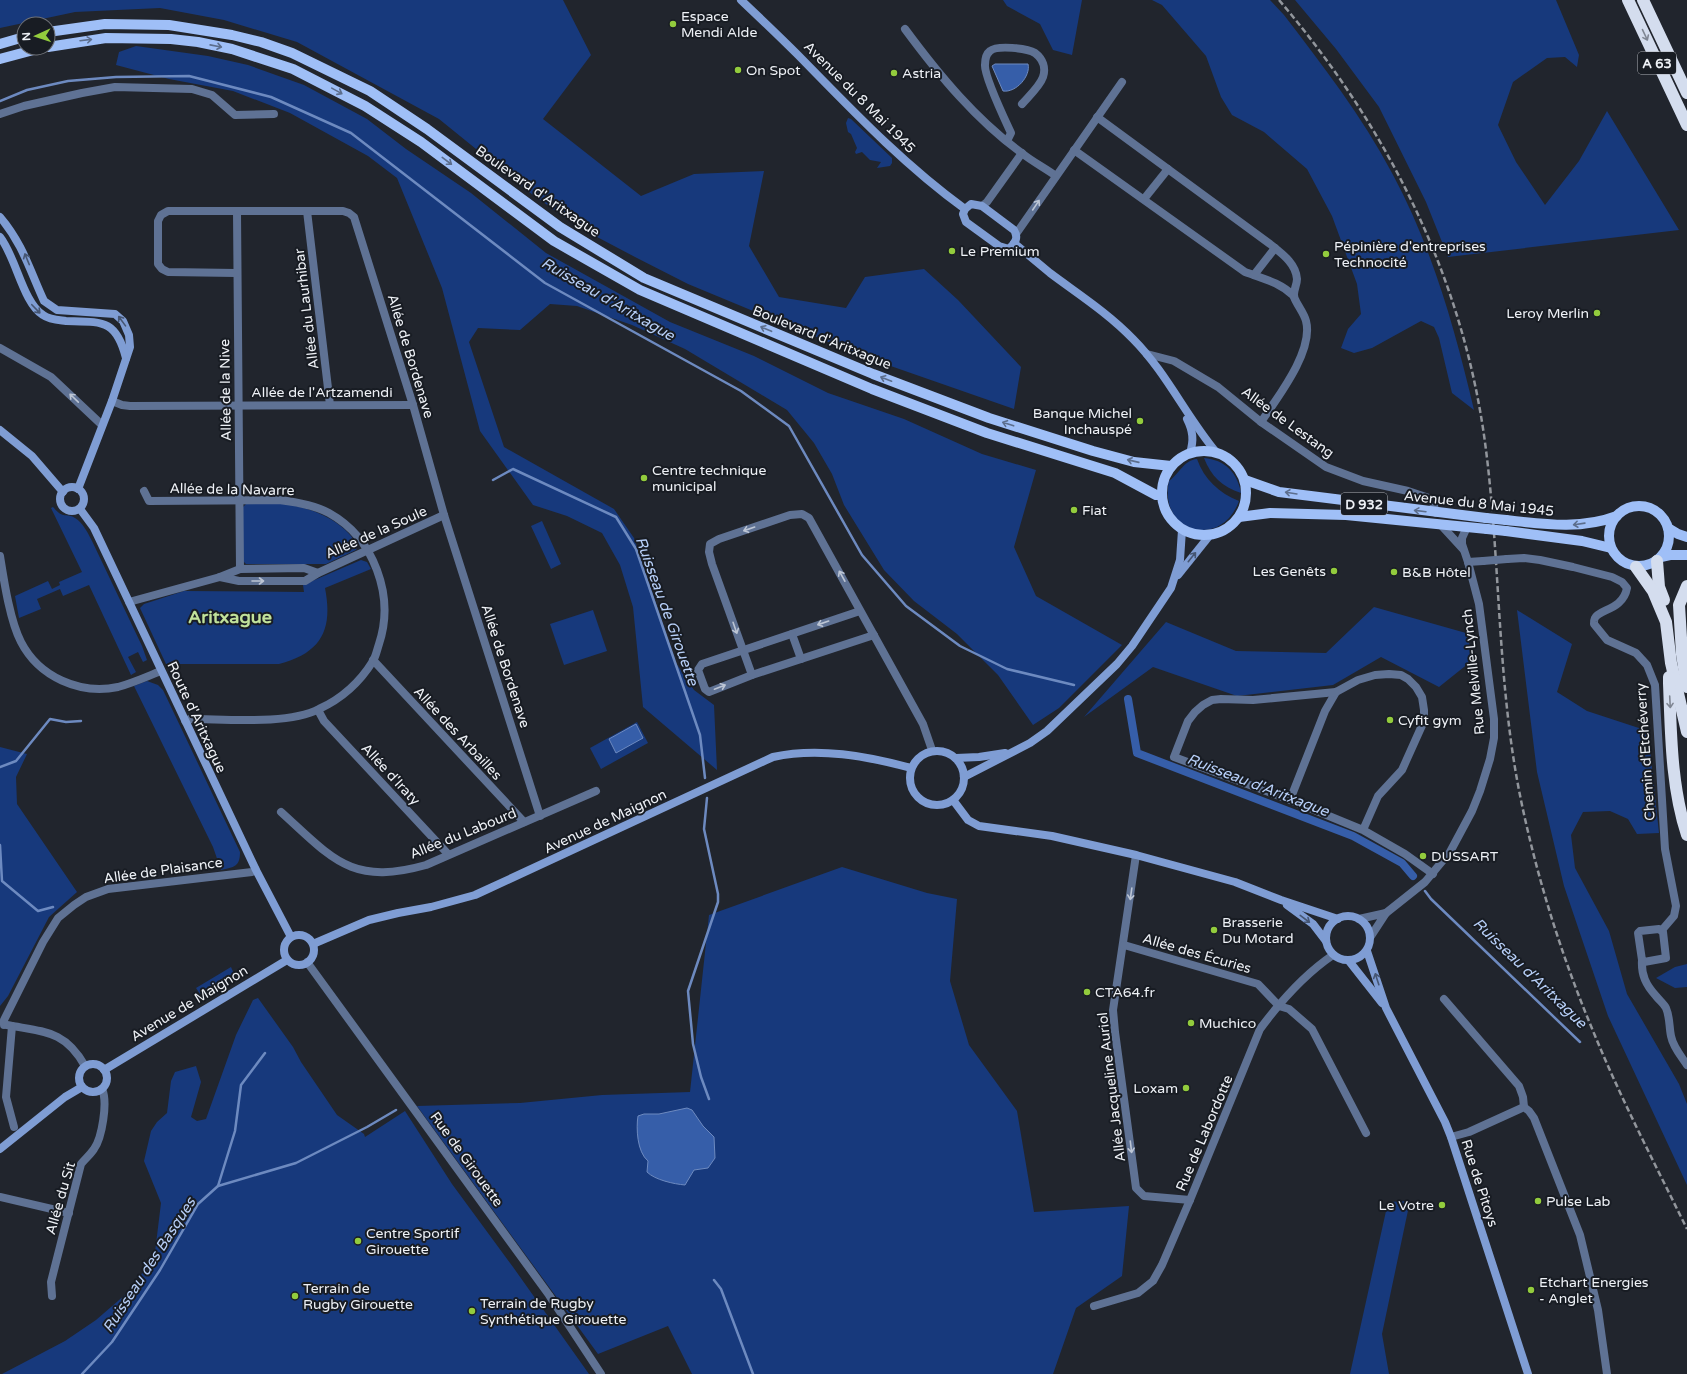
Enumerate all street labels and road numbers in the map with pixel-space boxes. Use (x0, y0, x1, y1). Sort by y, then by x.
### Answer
street label: Avenue du 8 Mai 1945 (800, 38, 919, 157)
road number: A 63 (1638, 52, 1676, 74)
street label: Boulevard d'Aritxague (472, 142, 603, 241)
street label: Allée du Laurhibar (291, 247, 322, 370)
street label: Allée de Bordenave (384, 292, 437, 420)
street label: Boulevard d'Aritxague (750, 302, 894, 373)
street label: Allée de la Nive (216, 339, 235, 441)
street label: Allée de Lestang (1238, 383, 1337, 462)
street label: Allée de l'Artzamendi (251, 384, 393, 401)
street label: Allée de la Navarre (169, 480, 295, 499)
street label: Avenue du 8 Mai 1945 (1403, 487, 1555, 520)
road number: D 932 (1341, 493, 1387, 515)
street label: Allée de la Soule (323, 502, 430, 562)
street label: Allée de Bordenave (478, 602, 534, 730)
street label: Rue Melville-Lynch (1458, 608, 1489, 736)
street label: Route d'Aritxague (163, 659, 230, 776)
street label: Chemin d'Etchéverry (1632, 682, 1659, 821)
street label: Allée des Arbailles (410, 683, 505, 784)
street label: Allée d'Iraty (358, 740, 424, 809)
street label: Avenue de Maignon (541, 786, 669, 857)
street label: Allée du Labourd (407, 804, 519, 863)
street label: Allée de Plaisance (103, 854, 224, 887)
street label: Allée des Écuries (1141, 930, 1253, 977)
street label: Avenue de Maignon (128, 962, 251, 1045)
street label: Allée Jacqueline Auriol (1094, 1011, 1129, 1163)
street label: Rue de Labordotte (1172, 1072, 1237, 1194)
street label: Rue de Girouette (426, 1109, 507, 1210)
street label: Rue de Pitoys (1457, 1137, 1502, 1229)
street label: Allée du Sit (42, 1159, 79, 1237)

